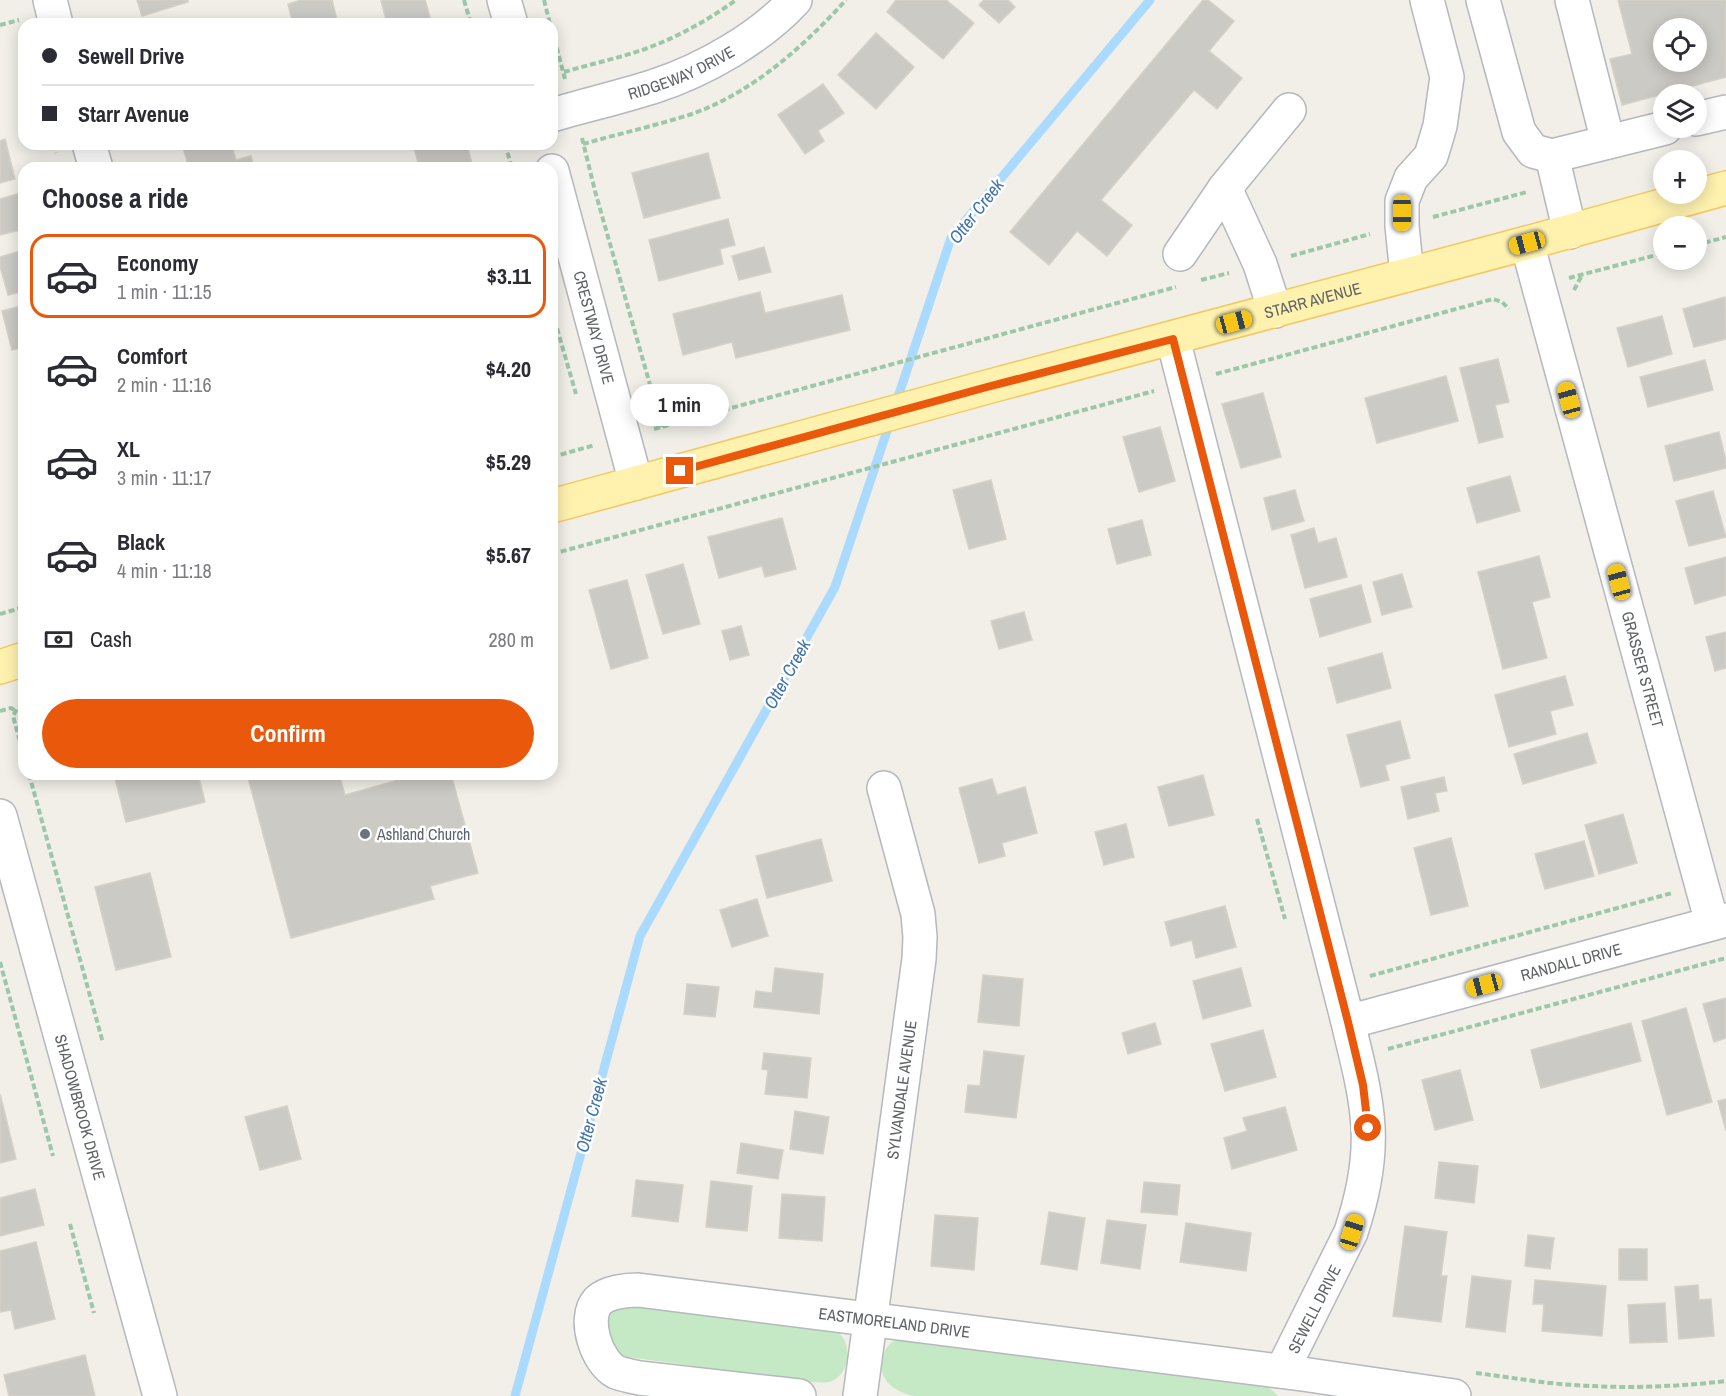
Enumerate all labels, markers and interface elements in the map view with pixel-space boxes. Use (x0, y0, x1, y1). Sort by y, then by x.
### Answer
map controls (1653, 18, 1707, 270)
button: locate (1653, 18, 1707, 72)
street label: RIDGEWAY DRIVE (625, 40, 738, 105)
text: Sewell Drive (78, 41, 184, 71)
button: layers (1653, 84, 1707, 138)
text: Starr Avenue (78, 99, 189, 129)
button: + (1653, 150, 1707, 204)
water label: Otter Creek (943, 173, 1010, 249)
text: Choose a ride (42, 180, 188, 216)
car (1393, 195, 1411, 231)
button: − (1653, 216, 1707, 270)
car (1507, 230, 1547, 256)
text: Economy (117, 248, 198, 278)
icon: car (45, 249, 99, 303)
text: $3.11 (487, 261, 531, 291)
street label: CRESTWAY DRIVE (568, 268, 620, 387)
street label: STARR AVENUE (1262, 277, 1364, 324)
text: 1 min · 11:15 (117, 278, 212, 305)
car (1214, 309, 1254, 335)
text: Comfort (117, 341, 187, 371)
icon: car (45, 342, 99, 396)
text: $4.20 (486, 354, 531, 384)
text: 2 min · 11:16 (117, 371, 212, 398)
car (1556, 380, 1582, 420)
callout: 1 min (630, 384, 730, 426)
text: 1 min (658, 391, 701, 418)
text: XL (117, 434, 140, 464)
icon: car (45, 435, 99, 489)
text: $5.29 (486, 447, 531, 477)
route end (666, 457, 693, 484)
text: 3 min · 11:17 (117, 464, 212, 491)
text: Black (117, 527, 165, 557)
icon: car (45, 528, 99, 582)
text: $5.67 (486, 540, 531, 570)
text: 4 min · 11:18 (117, 557, 212, 584)
car (1606, 562, 1632, 602)
street label: GRASSER STREET (1617, 609, 1669, 730)
icon: cash (42, 623, 75, 656)
text: Cash (90, 624, 132, 654)
text: 280 m (488, 626, 534, 653)
water label: Otter Creek (758, 634, 817, 713)
button: Confirm (42, 699, 534, 768)
place label: Ashland Church (376, 823, 470, 845)
marker: Ashland Church (358, 827, 372, 841)
street label: RANDALL DRIVE (1518, 938, 1624, 986)
car (1464, 972, 1504, 998)
street label: SYLVANDALE AVENUE (881, 1019, 922, 1161)
street label: SHADOWBROOK DRIVE (50, 1032, 111, 1183)
water label: Otter Creek (569, 1074, 613, 1155)
route start (1354, 1114, 1381, 1141)
car (1338, 1212, 1366, 1252)
street label: SEWELL DRIVE (1282, 1261, 1346, 1357)
street label: EASTMORELAND DRIVE (817, 1302, 972, 1343)

